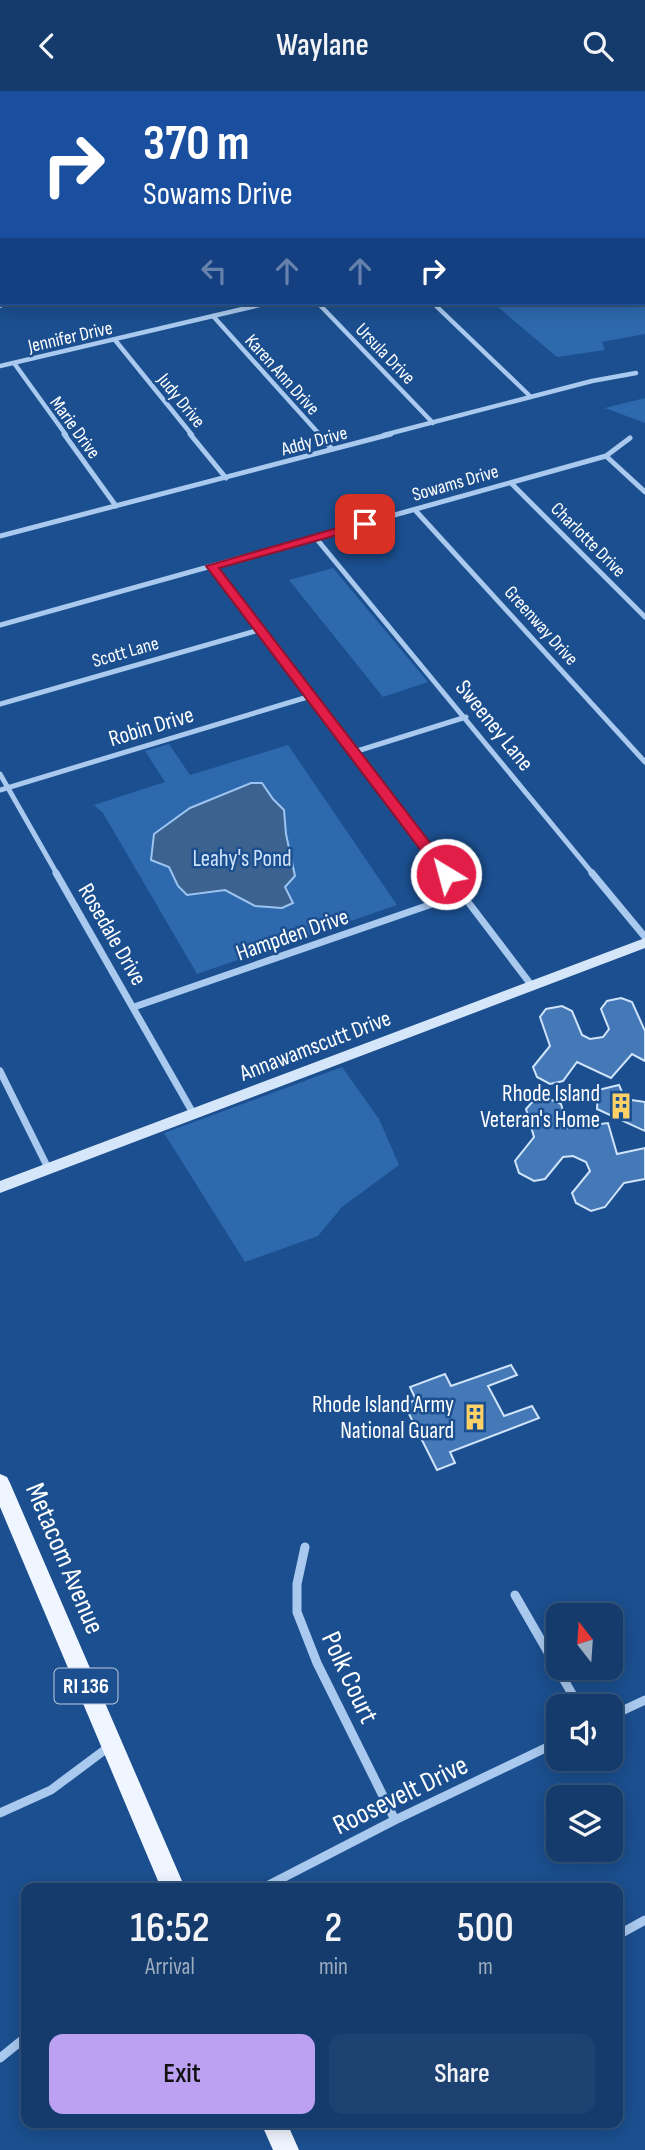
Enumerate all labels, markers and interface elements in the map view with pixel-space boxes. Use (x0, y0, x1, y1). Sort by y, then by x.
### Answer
text: Waylane (276, 26, 369, 65)
icon: back (28, 27, 66, 65)
icon: search (579, 27, 617, 65)
text: 370 m (143, 115, 250, 174)
icon: right (28, 119, 119, 210)
text: Sowams Drive (143, 175, 293, 214)
icon: left (195, 252, 233, 290)
icon: ahead (268, 252, 306, 290)
icon: ahead (341, 252, 379, 290)
icon: right (414, 252, 452, 290)
street label: Jennifer Drive (25, 317, 115, 359)
street label: Ursula Drive (350, 319, 420, 390)
street label: Karen Ann Drive (240, 330, 324, 420)
street label: Judy Drive (151, 368, 210, 433)
street label: Marie Drive (44, 392, 105, 464)
street label: Addy Drive (278, 422, 350, 462)
street label: Sowams Drive (410, 460, 501, 507)
pin (335, 494, 395, 554)
street label: Charlotte Drive (546, 498, 630, 582)
icon: arrive (346, 505, 384, 543)
street label: Greenway Drive (499, 581, 583, 671)
street label: Scott Lane (89, 632, 161, 673)
street label: Sweeney Lane (449, 674, 539, 777)
street label: Robin Drive (105, 701, 197, 753)
position arrow (409, 837, 483, 911)
park label: Leahy's Pond (192, 845, 292, 873)
street label: Rosedale Drive (72, 878, 153, 991)
street label: Hampden Drive (232, 903, 352, 967)
street label: Annawamscutt Drive (235, 1004, 395, 1088)
place label: Rhode Island Veteran's Home (480, 1080, 600, 1134)
building icon: Rhode Island Veteran's Home (606, 1091, 636, 1121)
place label: Rhode Island Army National Guard (312, 1391, 454, 1445)
building icon: Rhode Island Army National Guard (460, 1402, 490, 1432)
street label: Metacom Avenue (18, 1478, 111, 1639)
north arrow (546, 1603, 623, 1680)
map controls (546, 1603, 623, 1862)
street label: Polk Court (314, 1627, 385, 1729)
road number: RI 136 (55, 1669, 118, 1703)
button: sound (546, 1694, 623, 1771)
street label: Roosevelt Drive (328, 1749, 473, 1842)
button: layers (546, 1785, 623, 1862)
text: 16:52 (130, 1903, 210, 1954)
text: 2 (324, 1903, 342, 1954)
text: 500 (457, 1903, 514, 1954)
text: Arrival (145, 1953, 195, 1981)
text: min (319, 1953, 348, 1981)
text: m (478, 1953, 493, 1981)
button: Exit (49, 2034, 315, 2114)
button: Share (329, 2034, 595, 2114)

